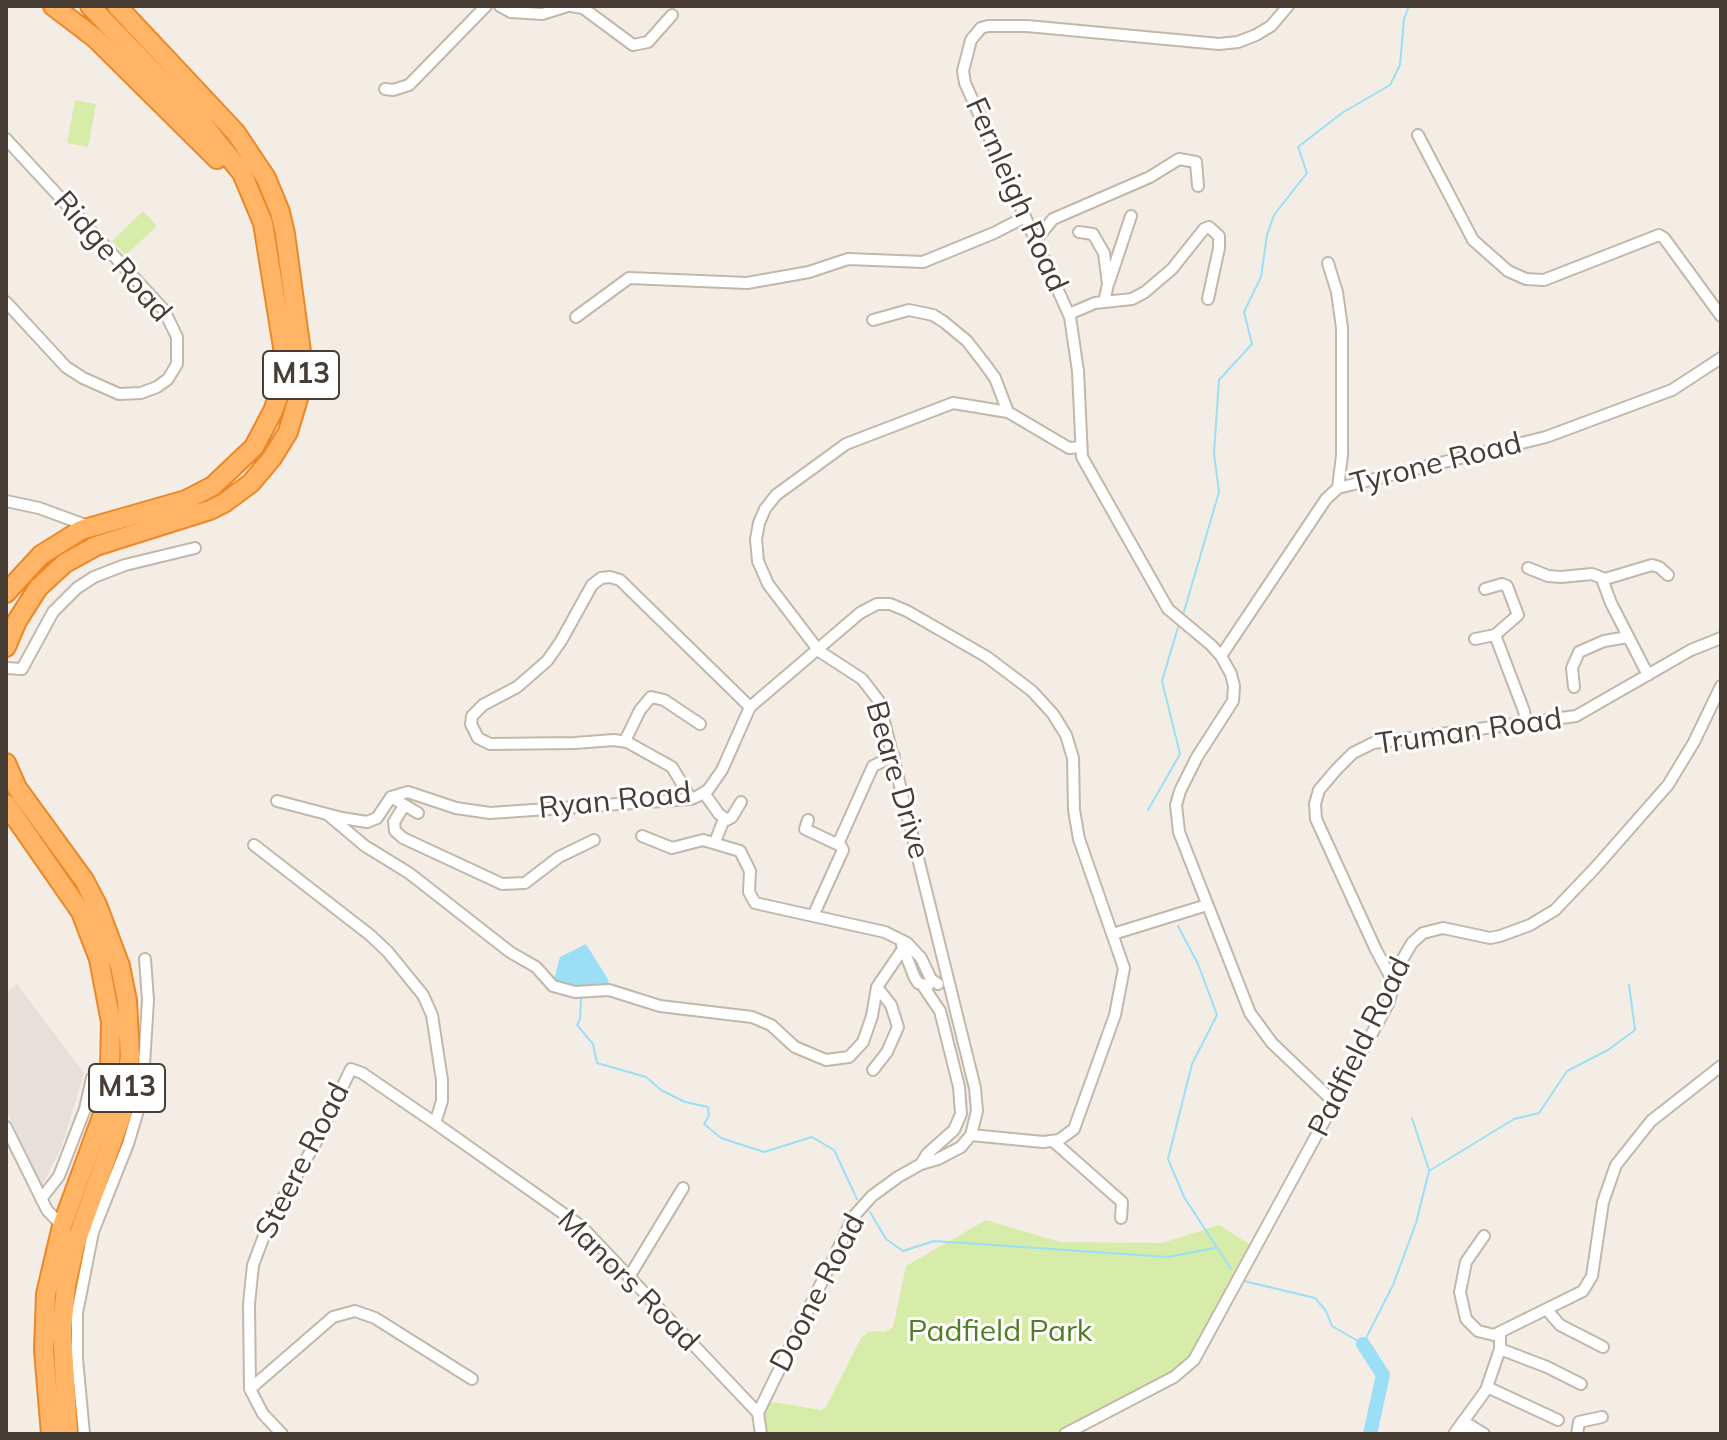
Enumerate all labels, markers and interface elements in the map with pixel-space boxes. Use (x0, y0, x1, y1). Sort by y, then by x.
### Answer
street label: Fernleigh Road (957, 92, 1075, 298)
street label: Ridge Road (45, 184, 179, 330)
road number: M13 (263, 351, 339, 399)
street label: Tyrone Road (1347, 425, 1525, 503)
street label: Beare Drive (857, 697, 937, 863)
street label: Truman Road (1374, 701, 1564, 763)
street label: Ryan Road (537, 775, 693, 827)
street label: Padfield Road (1301, 952, 1419, 1142)
road number: M13 (89, 1064, 165, 1112)
street label: Steere Road (248, 1077, 358, 1245)
street label: Manors Road (550, 1203, 706, 1359)
street label: Doone Road (763, 1208, 873, 1378)
park label: Padfield Park (908, 1314, 1092, 1350)

